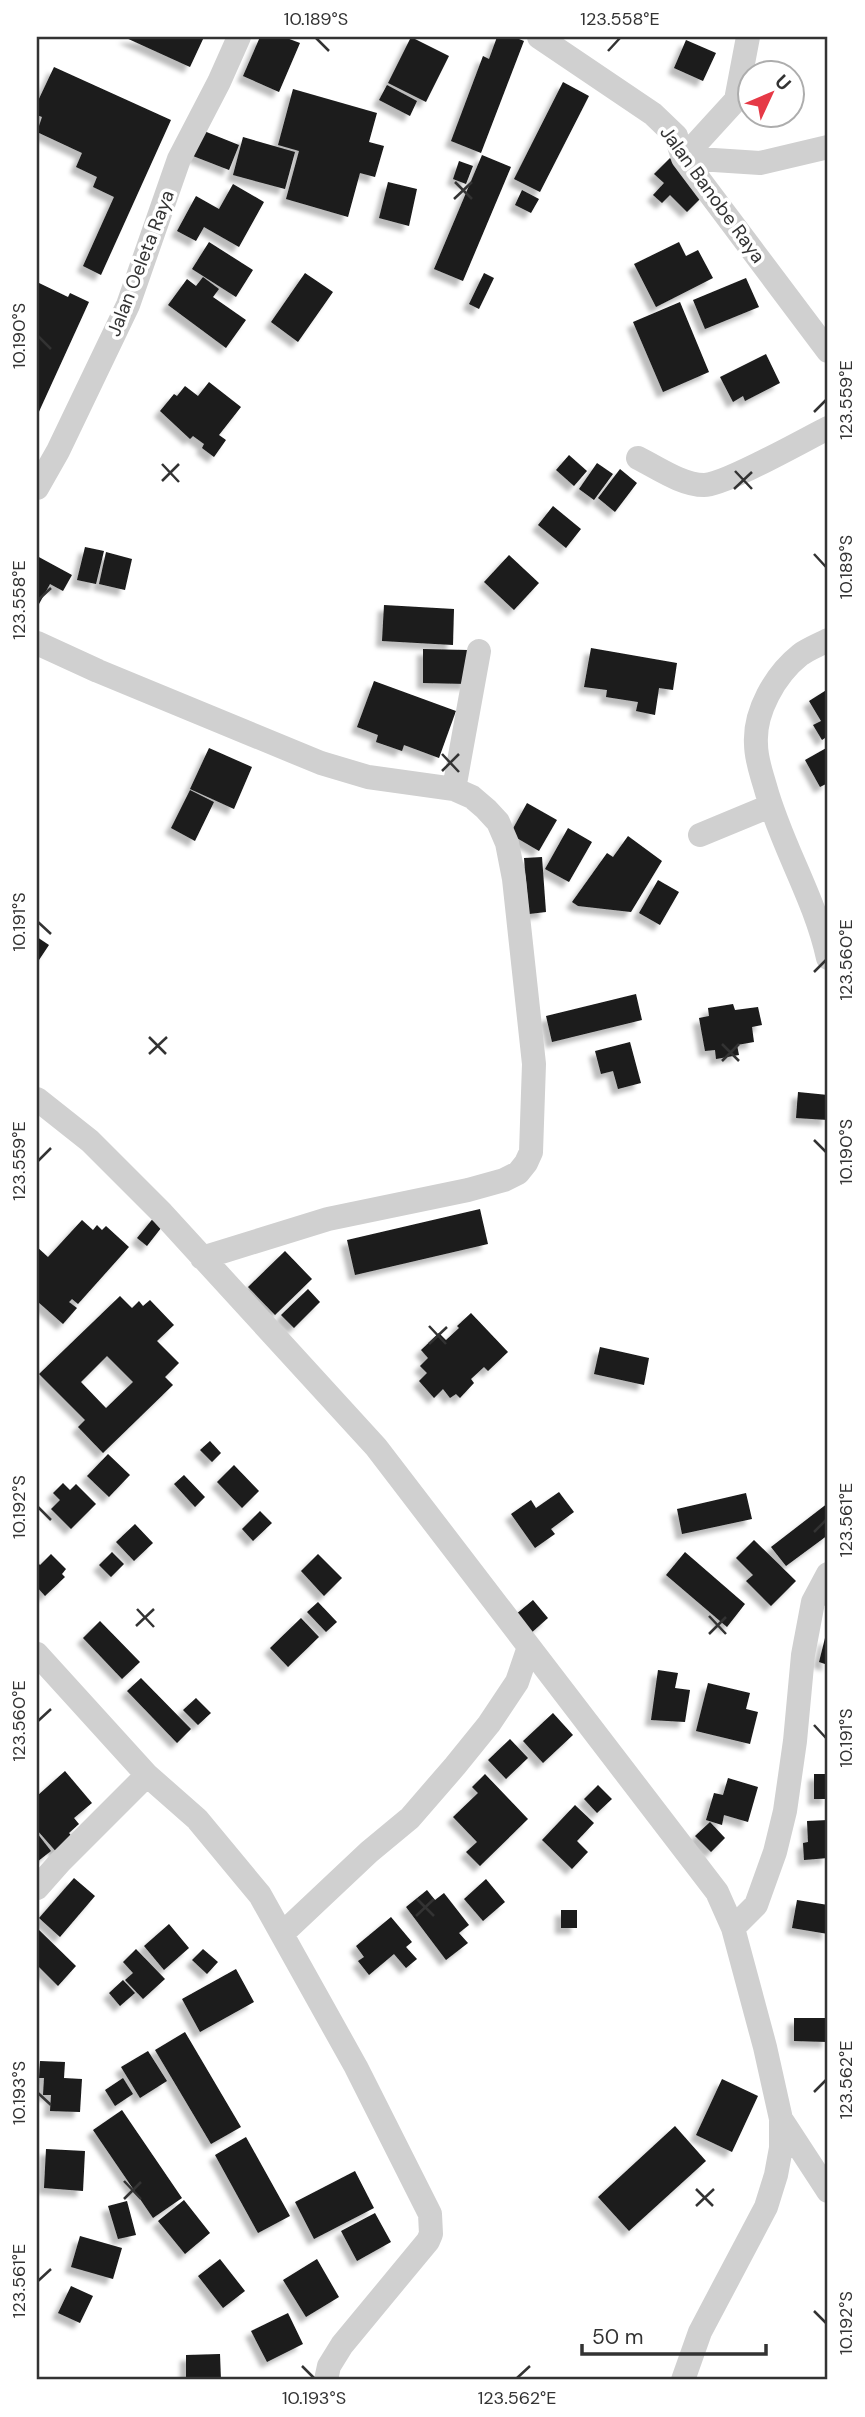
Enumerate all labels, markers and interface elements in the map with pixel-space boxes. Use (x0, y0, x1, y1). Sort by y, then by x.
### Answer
text: 10.189°S (284, 7, 348, 31)
text: 123.558°E (580, 7, 660, 31)
north arrow (736, 60, 806, 130)
text: U (769, 69, 796, 96)
street label: Jalan Banobe Raya (654, 121, 771, 268)
street label: Jalan Oeleta Raya (101, 186, 180, 340)
text: 10.190°S (7, 303, 31, 369)
text: 123.559°E (834, 360, 858, 440)
text: 10.189°S (834, 535, 858, 599)
text: 123.558°E (7, 560, 31, 640)
text: 10.191°S (7, 892, 31, 952)
text: 123.560°E (834, 919, 858, 1001)
text: 10.190°S (834, 1119, 858, 1185)
text: 123.559°E (7, 1121, 31, 1201)
text: 10.192°S (7, 1475, 31, 1539)
text: 123.561°E (834, 1483, 858, 1557)
text: 123.560°E (7, 1680, 31, 1762)
text: 10.191°S (834, 1708, 858, 1768)
text: 123.562°E (834, 2041, 858, 2119)
text: 10.193°S (7, 2061, 31, 2125)
text: 123.561°E (7, 2244, 31, 2318)
text: 10.192°S (834, 2291, 858, 2355)
scale bar (582, 2312, 765, 2356)
text: 50 m (592, 2323, 643, 2351)
text: 10.193°S (282, 2386, 346, 2410)
text: 123.562°E (478, 2386, 556, 2410)

